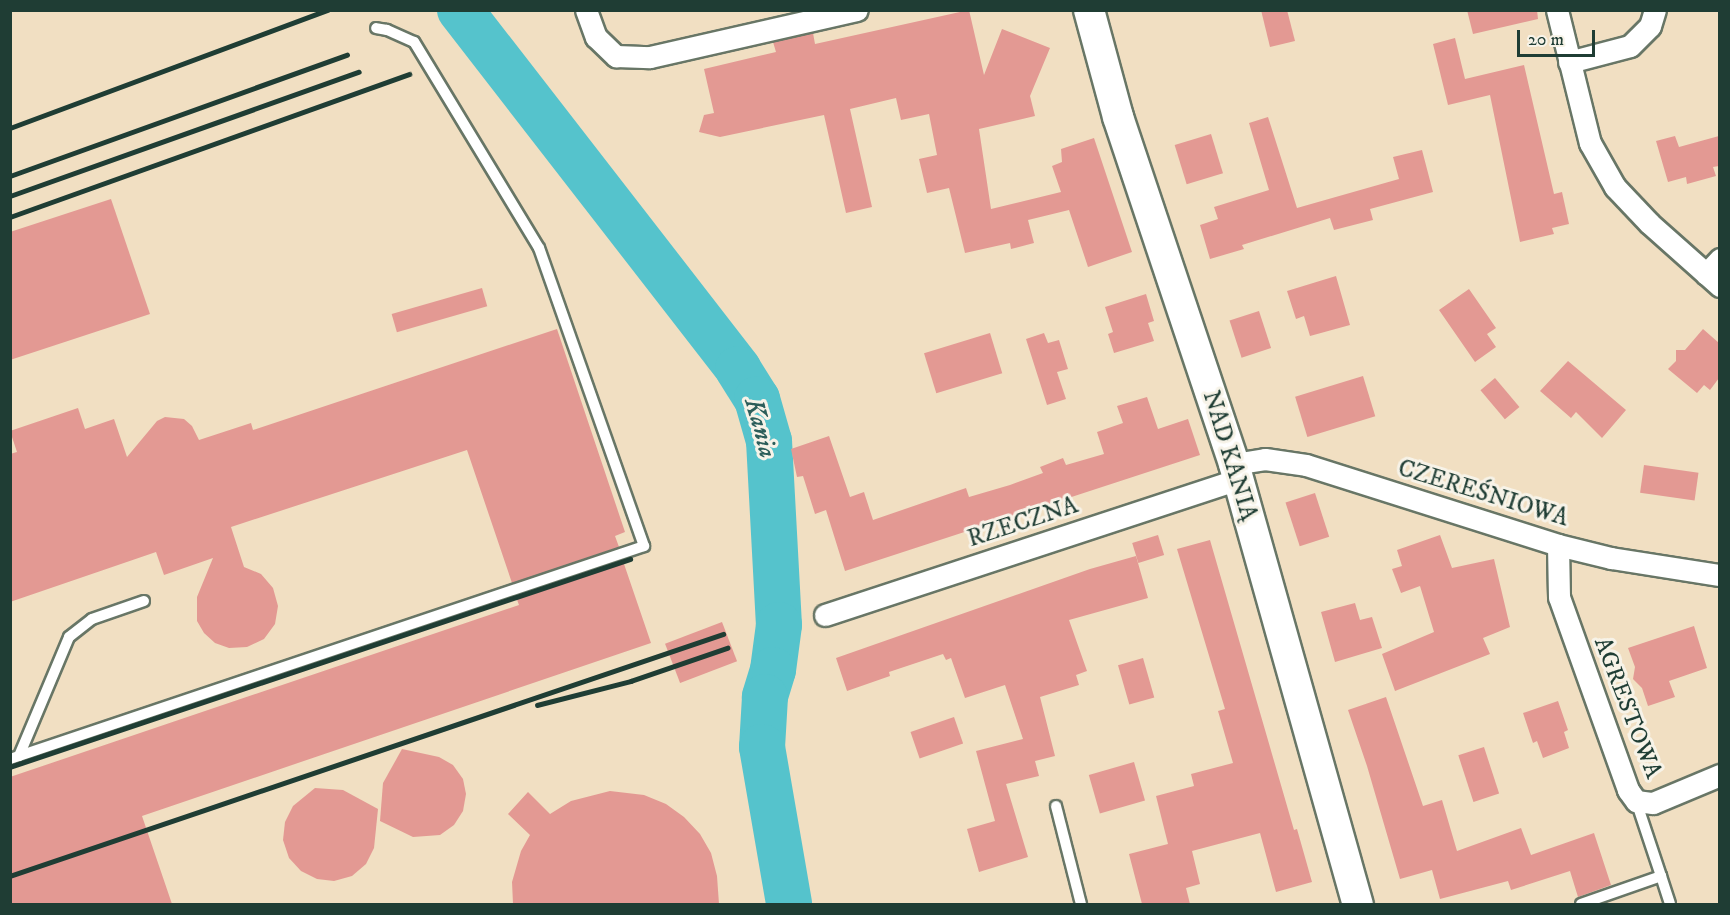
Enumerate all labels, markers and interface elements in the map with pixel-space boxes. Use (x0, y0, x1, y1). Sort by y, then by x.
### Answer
scale bar (1520, 18, 1598, 56)
text: 20 m (1528, 29, 1564, 51)
street label: NAD KANIĄ (1196, 387, 1262, 525)
water label: Kania (737, 395, 783, 461)
street label: CZEREŚNIOWA (1394, 454, 1572, 534)
street label: RZECZNA (964, 492, 1082, 554)
street label: AGRESTOWA (1587, 633, 1667, 783)

